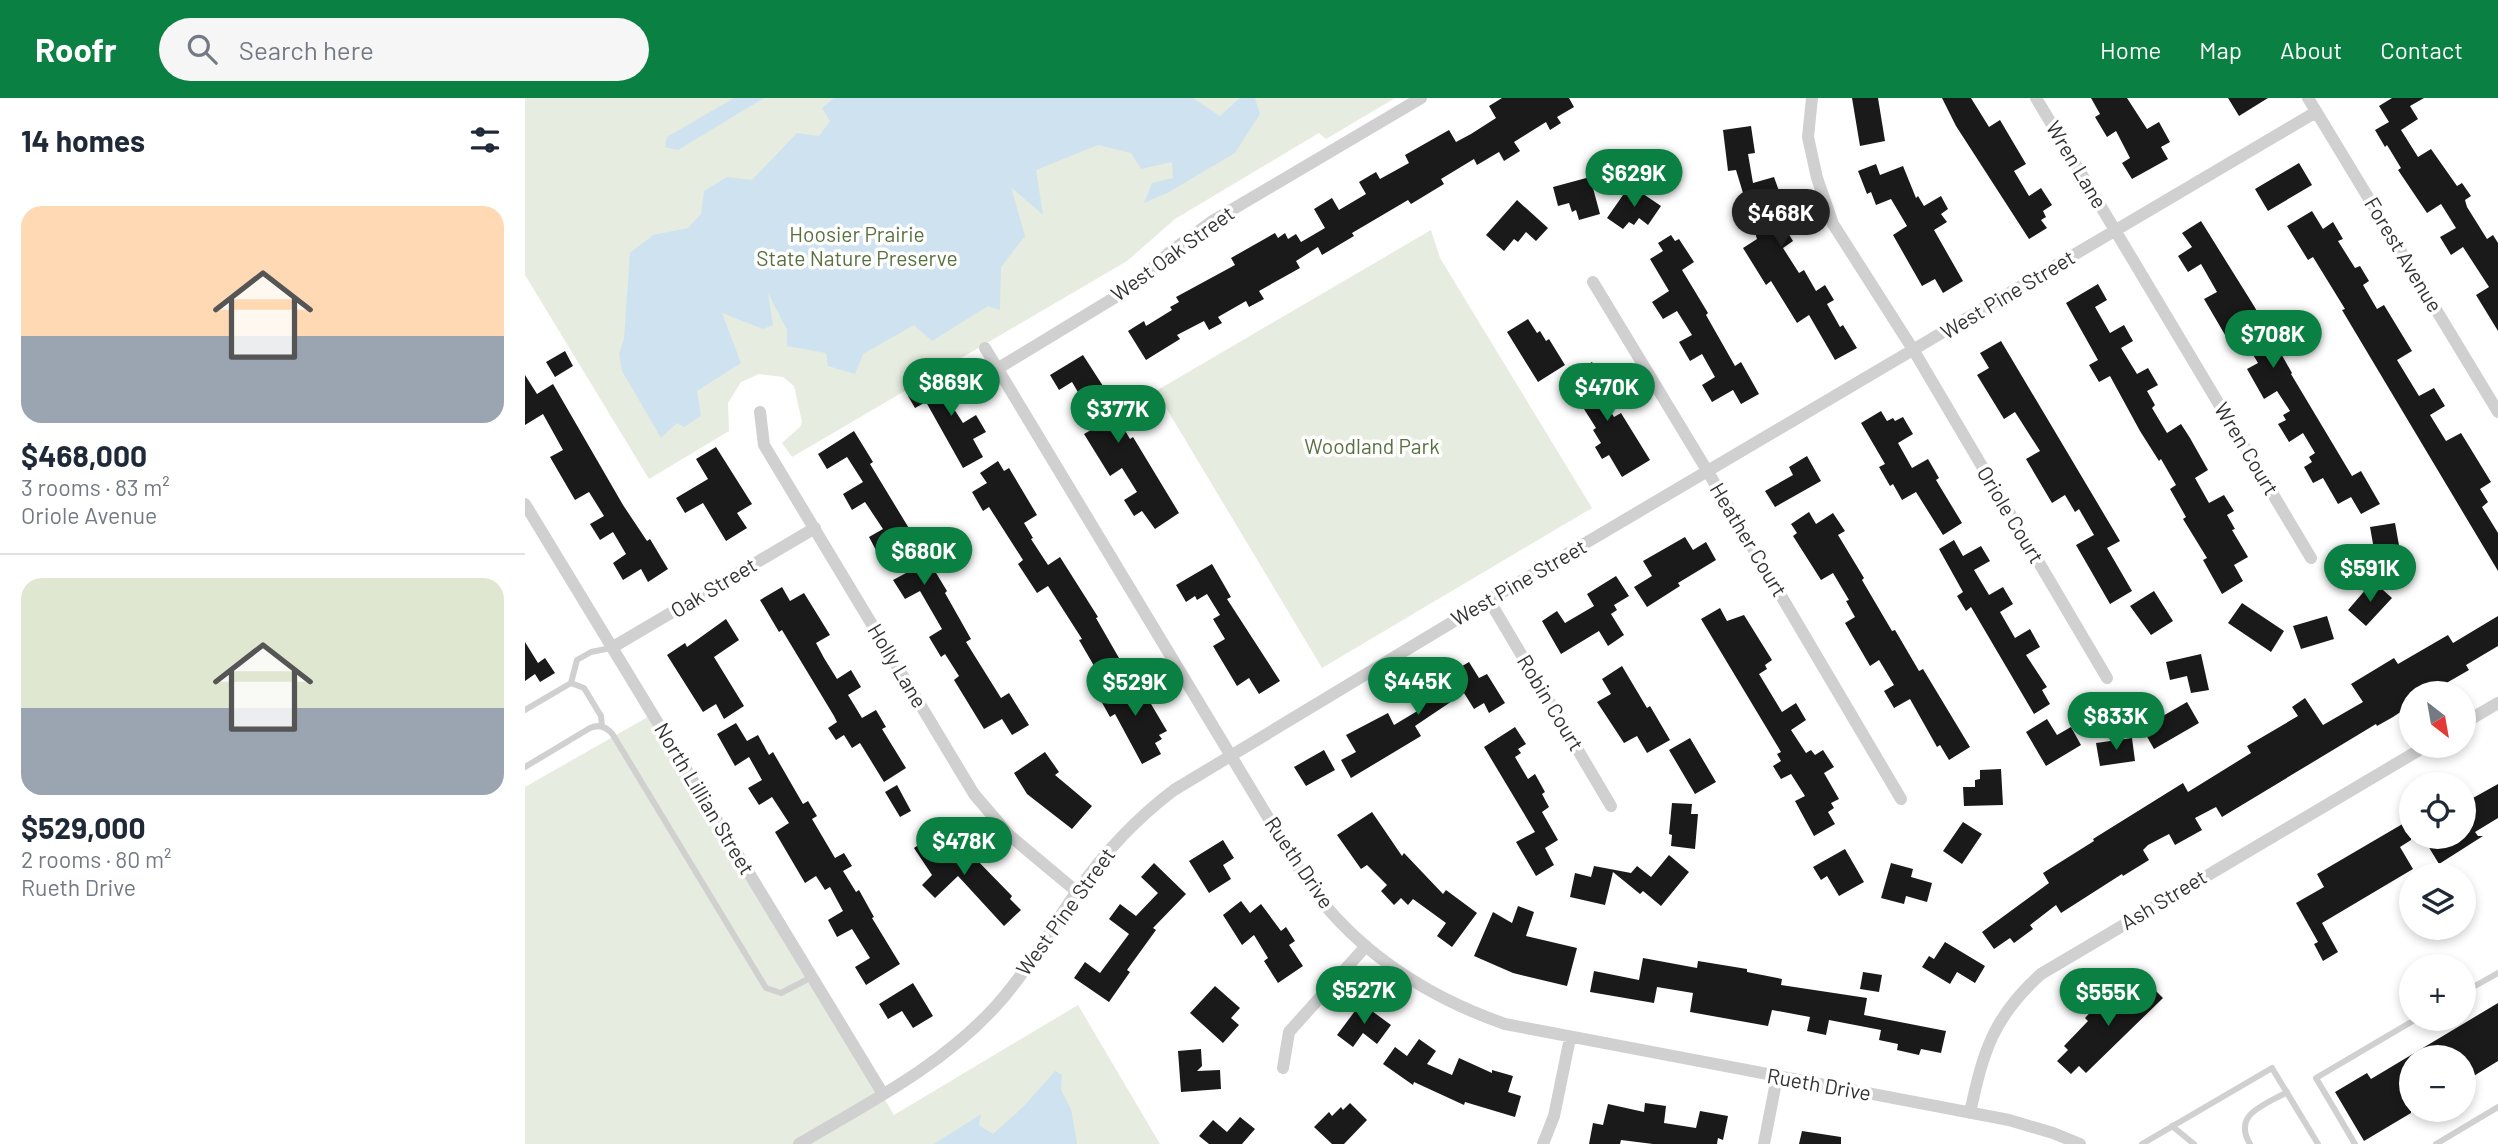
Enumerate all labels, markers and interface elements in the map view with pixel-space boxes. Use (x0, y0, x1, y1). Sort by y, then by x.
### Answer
search box (159, 18, 649, 81)
text: Roofr (35, 29, 117, 69)
icon: search (183, 30, 221, 68)
text: Search here (239, 34, 374, 65)
text: Home (2100, 35, 2161, 64)
text: Map (2199, 35, 2242, 64)
text: About (2280, 35, 2342, 64)
text: Contact (2380, 35, 2463, 64)
street label: Wren Lane (2041, 116, 2113, 212)
icon: filters (466, 121, 504, 159)
text: 14 homes (21, 122, 145, 158)
pin: $629K (1585, 150, 1683, 209)
text: $629K (1602, 158, 1667, 186)
pin: $468K (1732, 190, 1830, 249)
street label: Forest Avenue (2360, 192, 2448, 316)
text: $468K (1748, 198, 1814, 226)
street label: West Oak Street (1106, 200, 1239, 306)
park label: Hoosier Prairie State Nature Preserve (756, 221, 958, 270)
street label: West Pine Street (1936, 244, 2079, 344)
icon: home (200, 252, 326, 378)
pin: $708K (2224, 310, 2322, 370)
text: $708K (2241, 319, 2305, 347)
pin: $869K (902, 358, 1000, 418)
pin: $470K (1558, 364, 1656, 423)
text: $869K (919, 367, 983, 395)
text: $470K (1575, 372, 1639, 400)
pin: $377K (1069, 386, 1167, 445)
text: $377K (1087, 394, 1149, 422)
street label: Wren Court (2210, 397, 2285, 499)
park label: Woodland Park (1304, 433, 1440, 458)
text: $468,000 (21, 437, 147, 473)
street label: Oriole Court (1973, 461, 2050, 567)
text: 3 rooms · 83 m² (21, 473, 170, 501)
street label: Heather Court (1706, 478, 1793, 601)
text: Oriole Avenue (21, 501, 157, 529)
pin: $680K (875, 528, 973, 587)
street label: West Pine Street (1446, 533, 1590, 631)
text: $680K (891, 536, 957, 564)
pin: $591K (2321, 545, 2419, 604)
street label: Oak Street (666, 551, 761, 622)
text: $591K (2340, 553, 2400, 581)
street label: Holly Lane (863, 619, 933, 712)
icon: home (200, 624, 326, 750)
street label: Robin Court (1513, 650, 1590, 755)
pin: $529K (1086, 658, 1184, 718)
pin: $445K (1369, 658, 1467, 717)
text: $445K (1384, 666, 1452, 694)
text: $529K (1102, 667, 1168, 695)
north arrow (2399, 681, 2476, 758)
map controls (2399, 681, 2476, 1122)
pin: $833K (2067, 692, 2165, 752)
text: $833K (2084, 701, 2148, 729)
street label: North Lillian Street (650, 718, 760, 879)
button: locate (2399, 772, 2476, 849)
text: $529,000 (21, 809, 146, 845)
street label: Rueth Drive (1260, 812, 1340, 913)
pin: $478K (915, 818, 1013, 877)
text: $478K (932, 826, 996, 854)
street label: West Pine Street (1010, 842, 1120, 980)
text: 2 rooms · 80 m² (21, 845, 171, 873)
street label: Ash Street (2116, 863, 2211, 934)
button: layers (2399, 863, 2476, 940)
text: Rueth Drive (21, 873, 136, 901)
button: + (2399, 954, 2476, 1031)
pin: $527K (1315, 967, 1413, 1026)
pin: $555K (2059, 968, 2157, 1028)
text: $527K (1332, 975, 1396, 1003)
text: $555K (2076, 977, 2140, 1005)
button: − (2399, 1045, 2476, 1122)
street label: Rueth Drive (1765, 1062, 1873, 1105)

